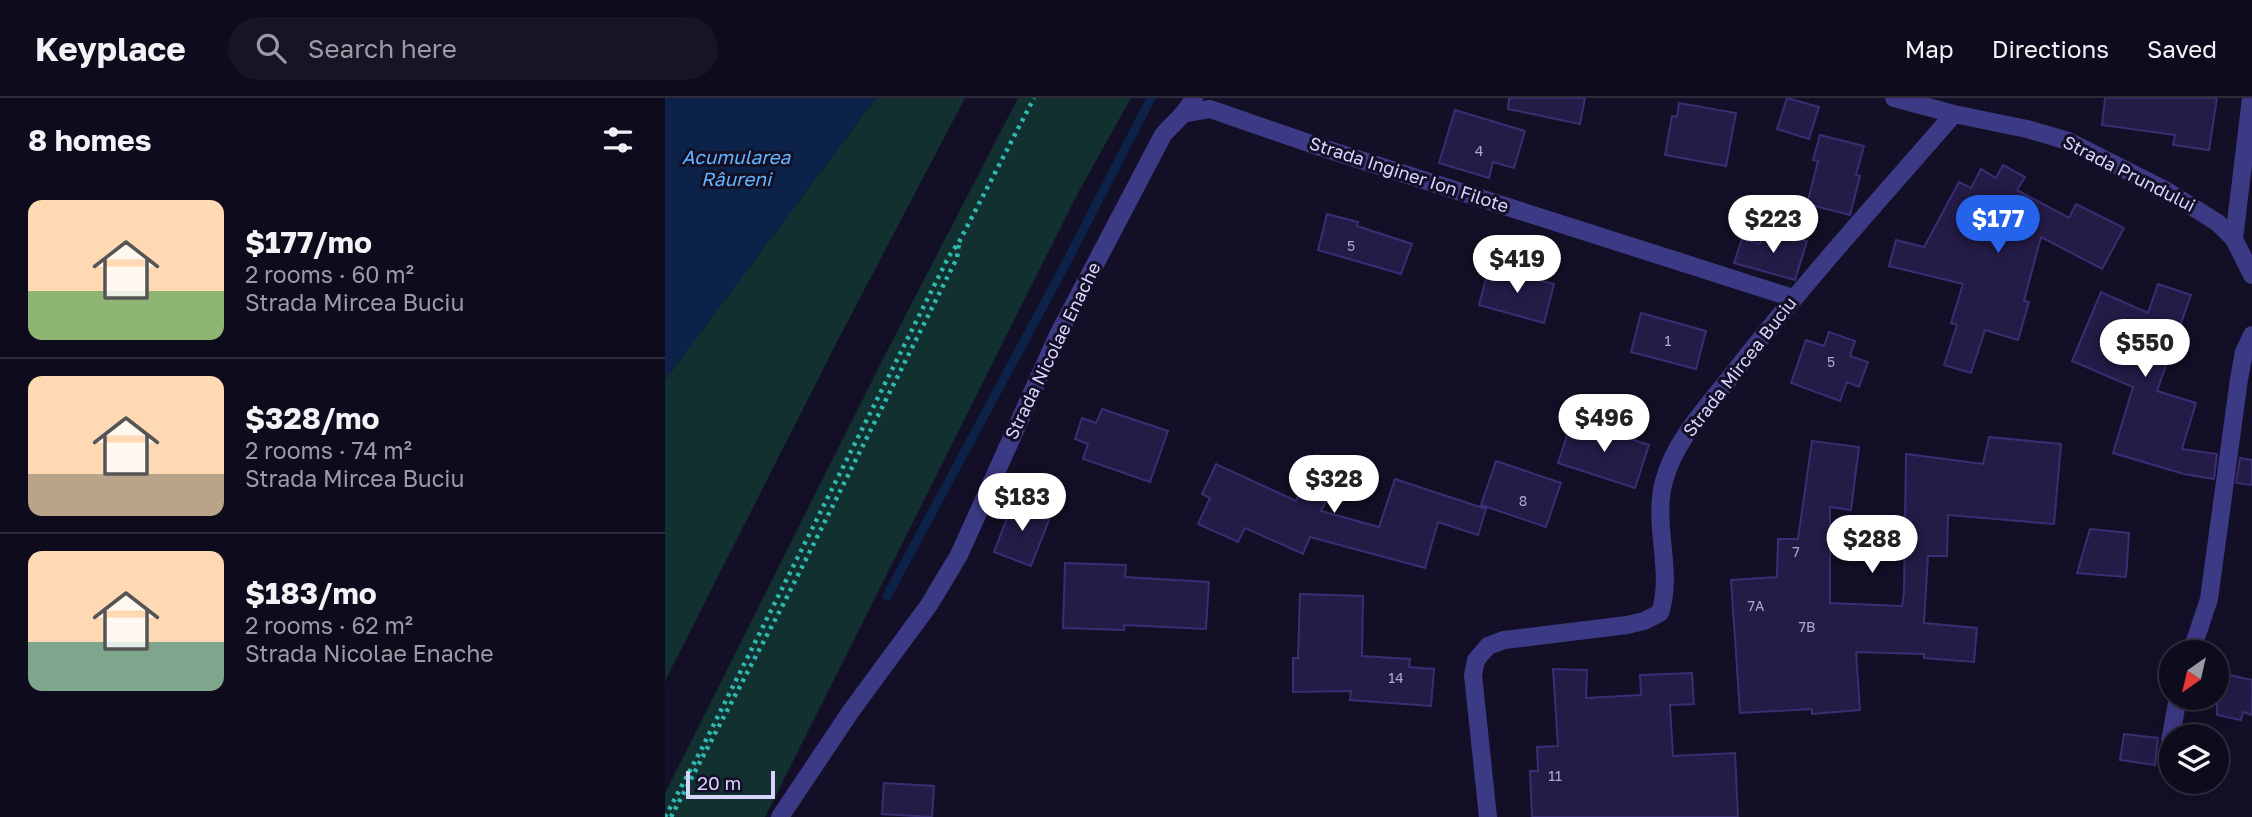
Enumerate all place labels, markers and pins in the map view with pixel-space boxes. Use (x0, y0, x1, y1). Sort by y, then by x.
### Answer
pin: $223 (1732, 195, 1814, 255)
pin: $177 (1957, 195, 2039, 255)
pin: $419 (1476, 236, 1558, 295)
pin: $550 (2104, 320, 2186, 379)
pin: $496 (1563, 394, 1645, 454)
pin: $328 (1293, 456, 1375, 515)
pin: $183 (981, 474, 1063, 533)
pin: $288 (1831, 516, 1913, 575)

